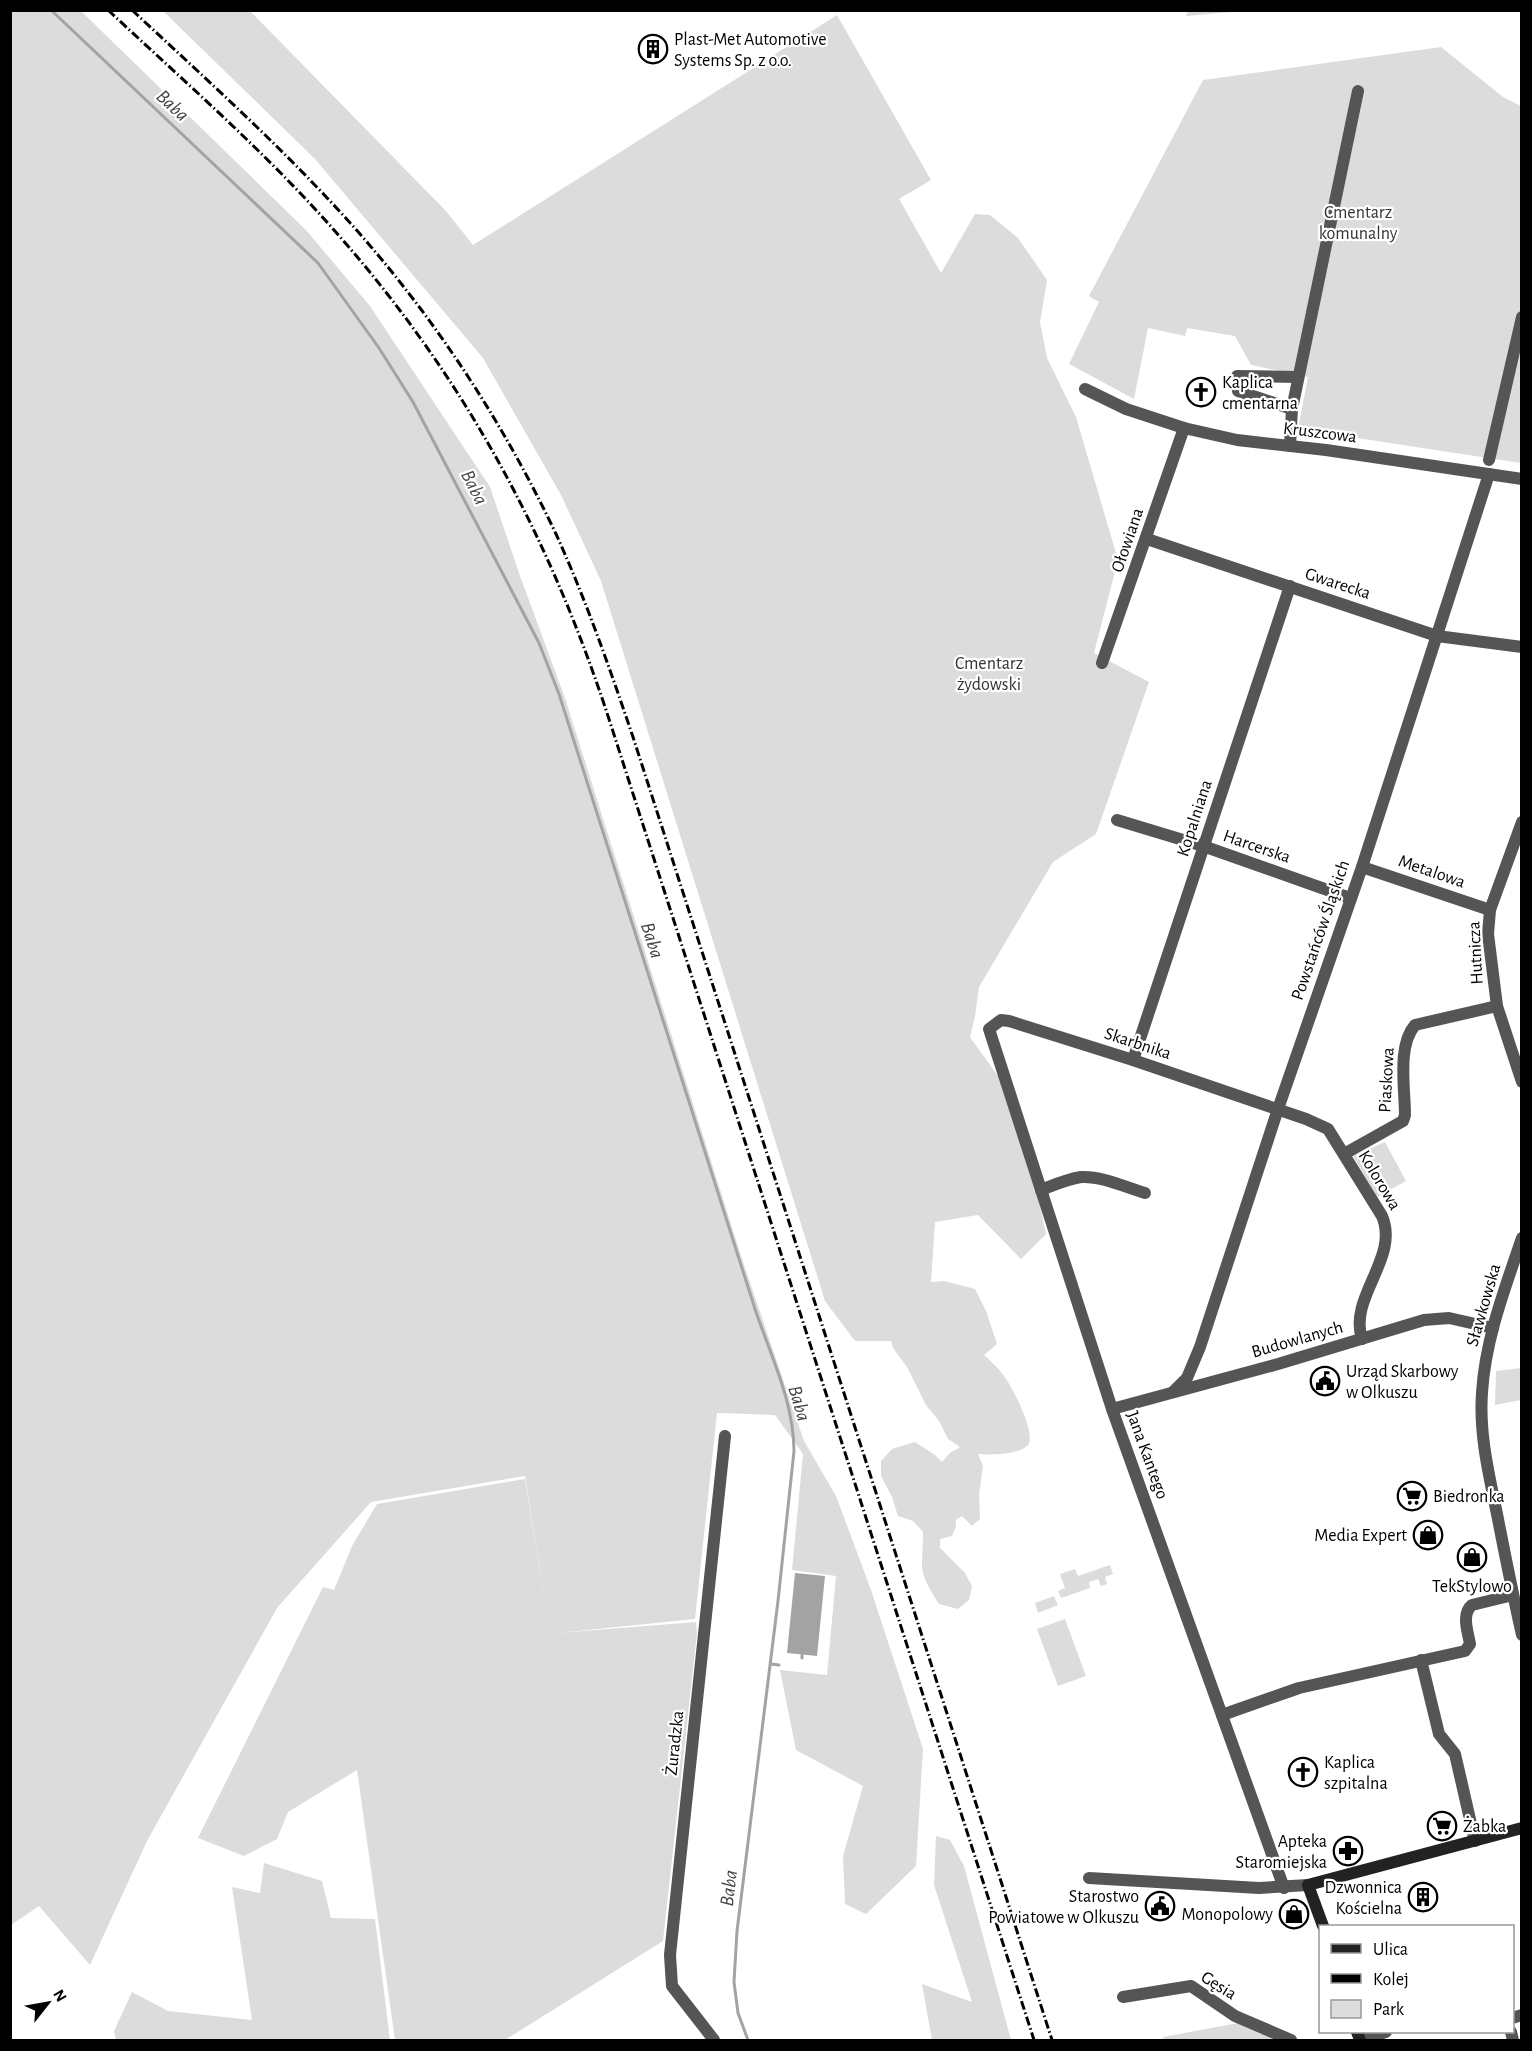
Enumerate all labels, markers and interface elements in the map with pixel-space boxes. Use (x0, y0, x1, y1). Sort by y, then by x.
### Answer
place label: Plast-Met Automotive Systems Sp. z o.o. (674, 31, 826, 70)
building icon: Plast-Met Automotive Systems Sp. z o.o. (637, 33, 669, 65)
water label: Baba (152, 86, 192, 125)
park label: Cmentarz komunalny (1319, 204, 1398, 243)
place label: Kaplica cmentarna (1222, 374, 1298, 413)
church icon: Kaplica cmentarna (1185, 376, 1217, 408)
street label: Kruszcowa (1282, 420, 1358, 446)
water label: Baba (457, 467, 491, 508)
street label: Ołowiana (1109, 506, 1147, 575)
street label: Gwarecka (1303, 565, 1373, 603)
park label: Cmentarz żydowski (955, 655, 1023, 694)
street label: Kopalniana (1174, 778, 1216, 859)
street label: Harcerska (1221, 827, 1293, 867)
street label: Metalowa (1396, 852, 1467, 892)
street label: Powstańców Śląskich (1286, 857, 1353, 1002)
water label: Baba (637, 920, 667, 961)
street label: Hutnicza (1465, 921, 1487, 985)
street label: Skarbnika (1102, 1025, 1173, 1063)
street label: Piaskowa (1376, 1047, 1398, 1113)
street label: Kolorowa (1354, 1148, 1404, 1213)
street label: Sławkowska (1464, 1262, 1504, 1349)
street label: Budowlanych (1250, 1318, 1345, 1362)
place label: Urząd Skarbowy w Olkuszu (1346, 1363, 1459, 1402)
public building icon: Urząd Skarbowy w Olkuszu (1309, 1365, 1341, 1397)
water label: Baba (784, 1383, 814, 1424)
street label: Jana Kantego (1123, 1409, 1171, 1502)
supermarket icon: Biedronka (1396, 1480, 1428, 1512)
place label: Biedronka (1433, 1488, 1505, 1506)
shop icon: Media Expert (1412, 1519, 1444, 1551)
place label: Media Expert (1314, 1527, 1407, 1545)
shop icon: TekStylowo (1456, 1541, 1488, 1573)
place label: TekStylowo (1432, 1578, 1512, 1596)
street label: Żuradzka (661, 1710, 687, 1776)
place label: Kaplica szpitalna (1324, 1754, 1388, 1793)
church icon: Kaplica szpitalna (1287, 1756, 1319, 1788)
supermarket icon: Żabka (1426, 1810, 1458, 1842)
place label: Żabka (1463, 1816, 1506, 1836)
place label: Apteka Staromiejska (1236, 1833, 1327, 1872)
pharmacy icon: Apteka Staromiejska (1332, 1835, 1364, 1867)
water label: Baba (717, 1869, 741, 1907)
place label: Dzwonnica Kościelna (1325, 1879, 1402, 1918)
building icon: Dzwonnica Kościelna (1407, 1881, 1439, 1913)
place label: Starostwo Powiatowe w Olkuszu (988, 1888, 1139, 1927)
public building icon: Starostwo Powiatowe w Olkuszu (1144, 1890, 1176, 1922)
shop icon: Monopolowy (1278, 1898, 1310, 1930)
place label: Monopolowy (1182, 1906, 1273, 1924)
legend (1319, 1925, 1514, 2033)
text: Ulica (1373, 1941, 1408, 1959)
street label: Gęsia (1198, 1968, 1239, 2004)
text: Kolej (1373, 1971, 1409, 1989)
north arrow (18, 1973, 78, 2033)
text: N (50, 1987, 70, 2005)
text: Park (1373, 2001, 1405, 2019)

